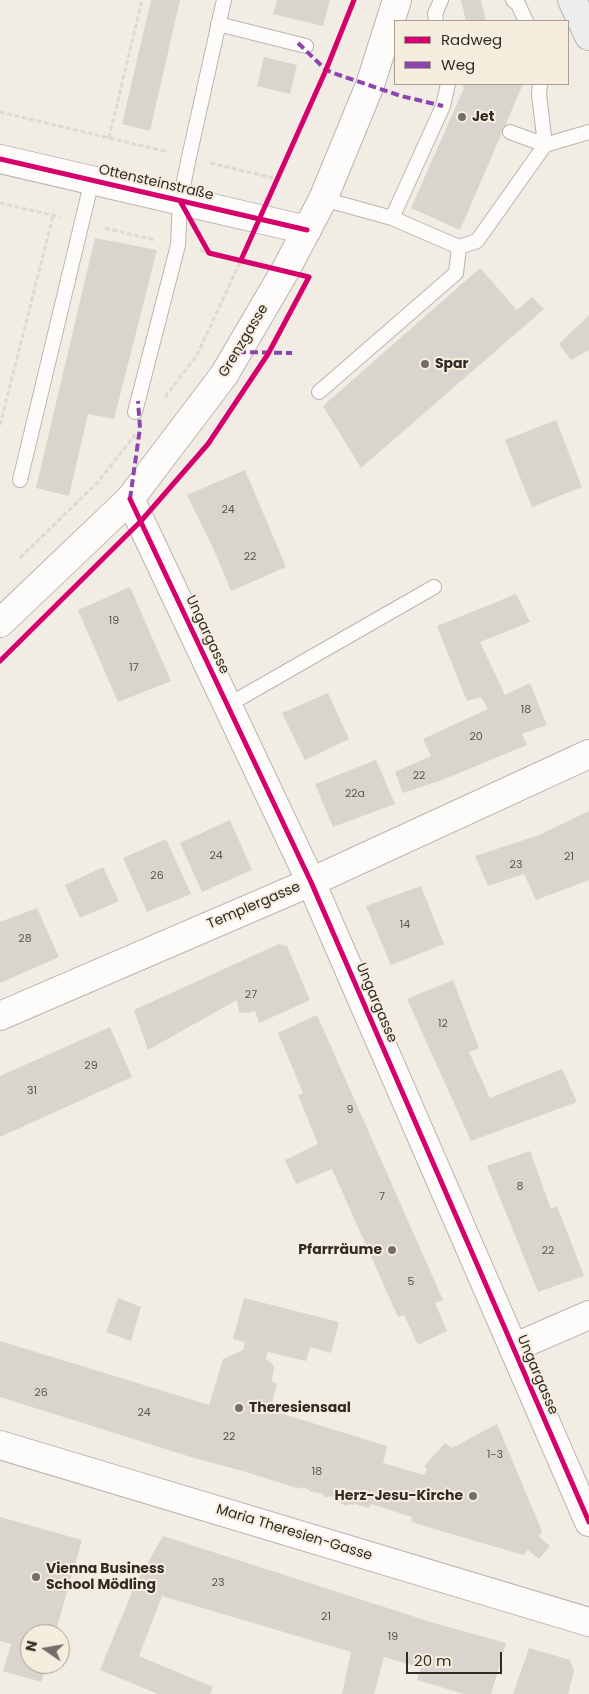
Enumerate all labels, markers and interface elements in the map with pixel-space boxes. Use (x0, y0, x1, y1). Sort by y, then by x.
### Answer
legend (394, 20, 569, 85)
text: Radweg (441, 29, 502, 50)
text: Weg (441, 54, 475, 75)
place label: Jet (472, 109, 494, 125)
marker: Jet (456, 111, 468, 123)
street label: Ottensteinstraße (97, 162, 215, 204)
street label: Grenzgasse (216, 301, 272, 381)
place label: Spar (435, 356, 469, 372)
marker: Spar (419, 358, 431, 370)
house number: 24 (221, 503, 235, 517)
house number: 22 (244, 550, 256, 564)
street label: Ungargasse (181, 593, 233, 677)
house number: 19 (109, 614, 119, 628)
house number: 17 (129, 661, 139, 675)
house number: 18 (521, 703, 531, 717)
house number: 20 (469, 730, 483, 744)
house number: 22 (413, 769, 425, 783)
house number: 22a (345, 787, 365, 801)
house number: 24 (209, 849, 223, 863)
house number: 21 (564, 850, 574, 864)
house number: 23 (510, 858, 522, 872)
house number: 26 (150, 869, 164, 883)
street label: Templergasse (205, 879, 303, 933)
house number: 14 (400, 918, 410, 932)
house number: 28 (18, 932, 32, 946)
street label: Ungargasse (352, 961, 400, 1045)
house number: 27 (245, 988, 257, 1002)
house number: 12 (438, 1017, 448, 1031)
house number: 29 (84, 1059, 98, 1073)
house number: 31 (27, 1084, 37, 1098)
house number: 9 (347, 1103, 353, 1117)
house number: 8 (517, 1180, 523, 1194)
house number: 7 (379, 1190, 385, 1204)
place label: Pfarrräume (298, 1242, 382, 1258)
marker: Pfarrräume (386, 1244, 398, 1256)
house number: 22 (542, 1244, 554, 1258)
house number: 5 (408, 1275, 414, 1289)
street label: Ungargasse (513, 1333, 561, 1417)
house number: 26 (34, 1386, 48, 1400)
place label: Theresiensaal (249, 1400, 351, 1416)
marker: Theresiensaal (233, 1402, 245, 1414)
house number: 24 (137, 1406, 151, 1420)
house number: 22 (223, 1430, 235, 1444)
house number: 1-3 (487, 1448, 503, 1462)
house number: 18 (312, 1465, 322, 1479)
place label: Herz-Jesu-Kirche (335, 1488, 463, 1504)
marker: Herz-Jesu-Kirche (467, 1490, 479, 1502)
street label: Maria Theresien-Gasse (214, 1501, 374, 1565)
place label: Vienna Business School Mödling (46, 1561, 165, 1594)
marker: Vienna Business School Mödling (30, 1571, 42, 1583)
house number: 23 (212, 1576, 224, 1590)
house number: 21 (321, 1610, 331, 1624)
north arrow (20, 1624, 70, 1674)
house number: 19 (388, 1630, 398, 1644)
text: N (20, 1639, 42, 1653)
scale bar (409, 1642, 505, 1674)
text: 20 m (414, 1650, 452, 1671)

